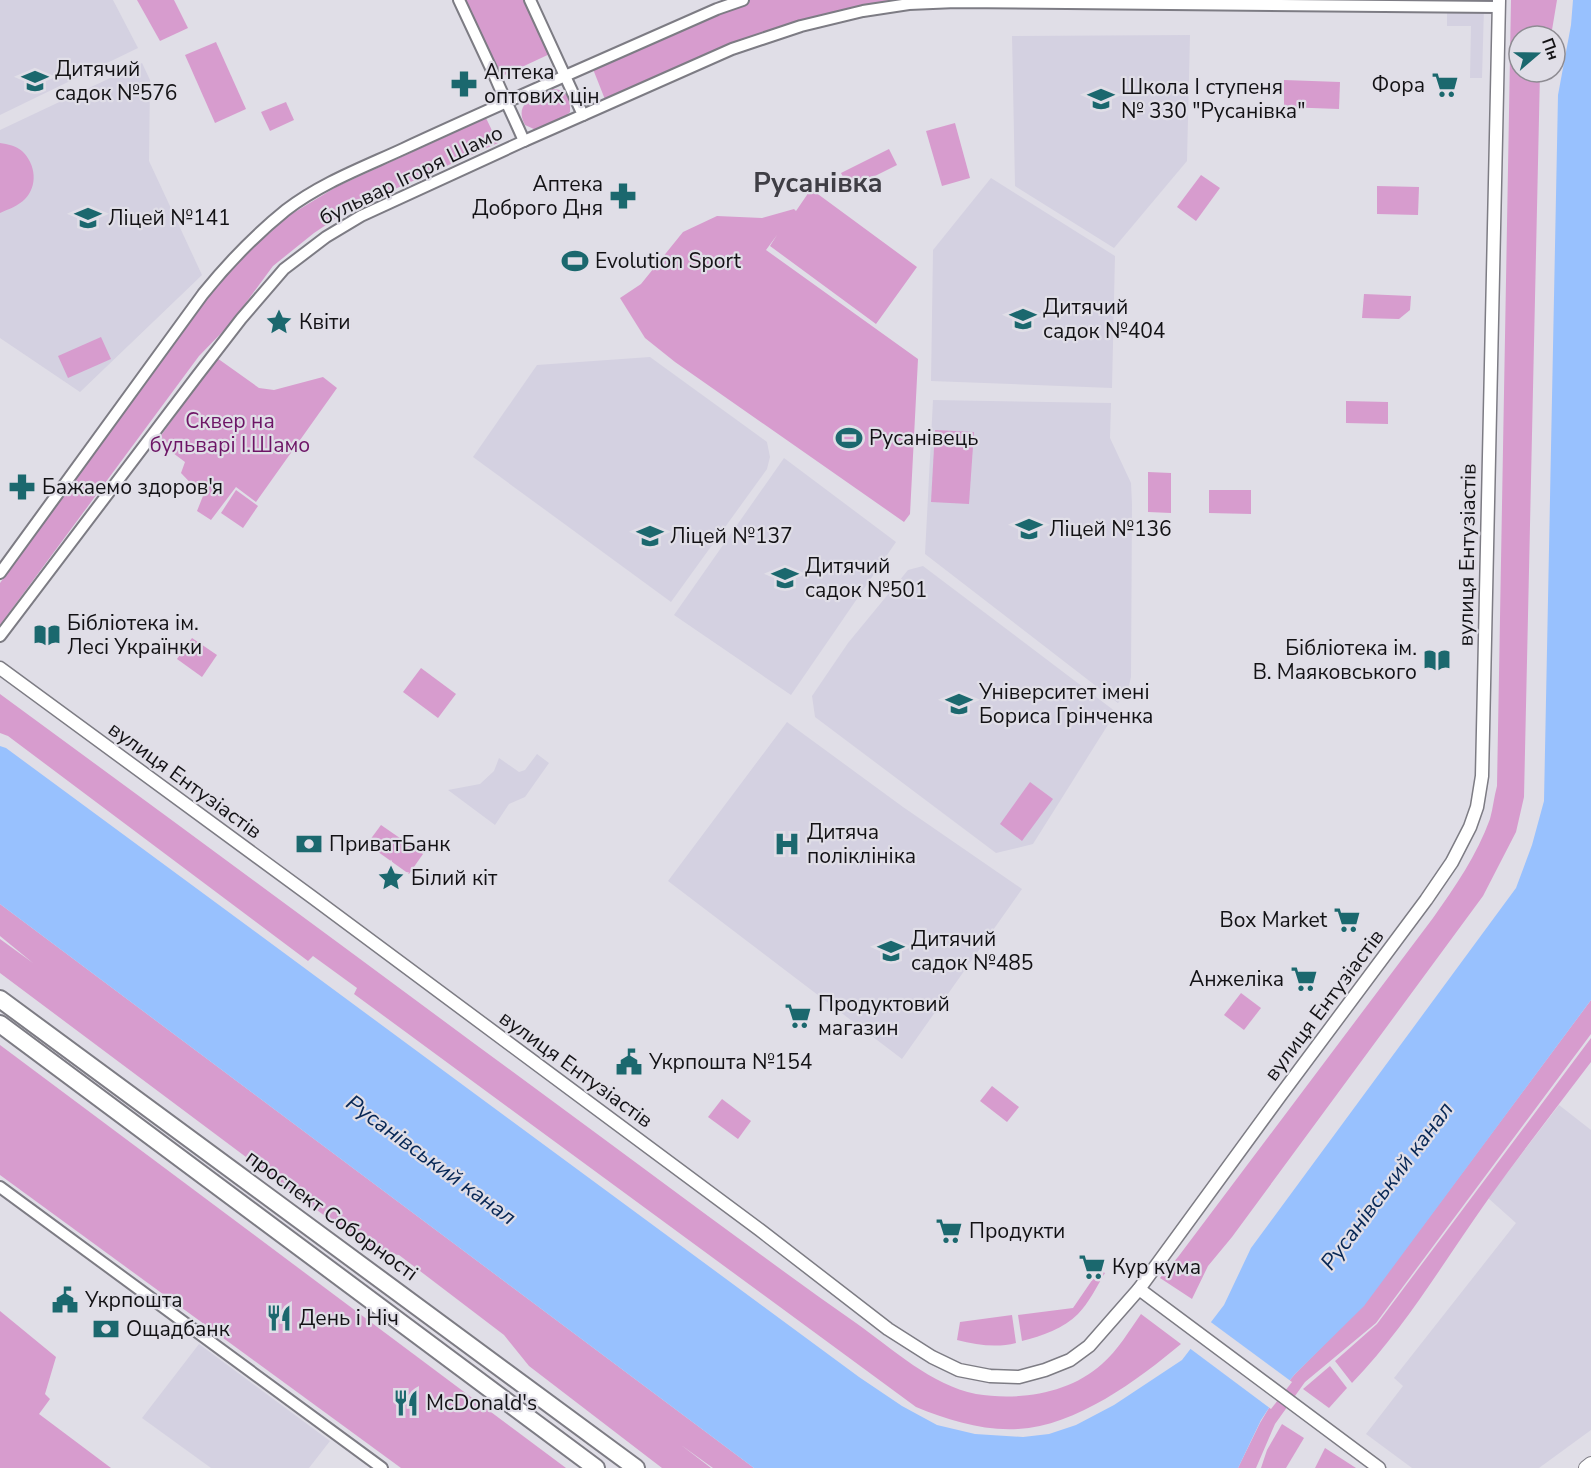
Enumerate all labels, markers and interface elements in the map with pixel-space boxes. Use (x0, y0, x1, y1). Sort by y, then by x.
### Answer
north arrow (1507, 24, 1567, 84)
text: Пн (1536, 35, 1564, 63)
place label: Дитячий садок №576 (55, 55, 177, 107)
place label: Аптека оптових цін (484, 58, 600, 110)
school or university icon: Дитячий садок №576 (20, 66, 50, 96)
pharmacy icon: Аптека оптових цін (449, 69, 479, 99)
supermarket icon: Фора (1430, 70, 1460, 100)
place label: Фора (1372, 71, 1425, 99)
place label: Школа І ступеня № 330 "Русанівка" (1121, 73, 1305, 125)
school or university icon: Школа І ступеня № 330 "Русанівка" (1086, 84, 1116, 114)
street label: бульвар Ігоря Шамо (315, 118, 507, 232)
district label: Русанівка (753, 165, 883, 202)
place label: Аптека Доброго Дня (472, 170, 603, 222)
pharmacy icon: Аптека Доброго Дня (608, 181, 638, 211)
school or university icon: Ліцей №141 (73, 203, 103, 233)
place label: Ліцей №141 (108, 204, 231, 232)
sports icon: Evolution Sport (560, 246, 590, 276)
place label: Evolution Sport (595, 247, 742, 275)
place label: Дитячий садок №404 (1043, 293, 1165, 345)
school or university icon: Дитячий садок №404 (1008, 304, 1038, 334)
place icon: Квіти (264, 307, 294, 337)
place label: Квіти (299, 308, 351, 336)
park label: Сквер на бульварі І.Шамо (150, 407, 310, 459)
sports icon: Русанівець (834, 423, 864, 453)
place label: Русанівець (869, 424, 979, 452)
street label: вулиця Ентузіастів (1451, 463, 1483, 647)
pharmacy icon: Бажаемо здоров'я (7, 472, 37, 502)
place label: Бажаемо здоров'я (42, 473, 223, 501)
school or university icon: Ліцей №136 (1014, 514, 1044, 544)
place label: Ліцей №136 (1049, 515, 1172, 543)
school or university icon: Ліцей №137 (635, 521, 665, 551)
place label: Ліцей №137 (670, 522, 793, 550)
place label: Дитячий садок №501 (805, 552, 927, 604)
school or university icon: Дитячий садок №501 (770, 563, 800, 593)
place label: Бібліотека ім. Лесі Українки (67, 609, 202, 661)
library icon: Бібліотека ім. Лесі Українки (32, 620, 62, 650)
place label: Бібліотека ім. В. Маяковського (1253, 634, 1417, 686)
library icon: Бібліотека ім. В. Маяковського (1422, 645, 1452, 675)
place label: Університет імені Бориса Грінченка (978, 678, 1153, 730)
school or university icon: Університет імені Бориса Грінченка (944, 689, 974, 719)
street label: вулиця Ентузіастів (103, 715, 267, 845)
place label: Дитяча поліклініка (807, 818, 916, 870)
bank icon: ПриватБанк (294, 829, 324, 859)
hospital icon: Дитяча поліклініка (772, 829, 802, 859)
place label: ПриватБанк (329, 830, 451, 858)
place icon: Білий кіт (376, 863, 406, 893)
place label: Білий кіт (411, 864, 498, 892)
supermarket icon: Box Market (1332, 905, 1362, 935)
place label: Box Market (1220, 906, 1328, 934)
street label: вулиця Ентузіастів (1258, 923, 1390, 1087)
place label: Дитячий садок №485 (911, 925, 1033, 977)
school or university icon: Дитячий садок №485 (876, 936, 906, 966)
supermarket icon: Анжеліка (1289, 964, 1319, 994)
place label: Анжеліка (1189, 965, 1284, 993)
place label: Продуктовий магазин (818, 990, 950, 1042)
supermarket icon: Продуктовий магазин (783, 1001, 813, 1031)
street label: вулиця Ентузіастів (494, 1004, 658, 1134)
public building icon: Укрпошта №154 (614, 1047, 644, 1077)
place label: Укрпошта №154 (648, 1048, 812, 1076)
water label: Русанівський канал (340, 1088, 522, 1232)
water label: Русанівський канал (1314, 1096, 1460, 1276)
street label: проспект Соборності (240, 1143, 424, 1287)
supermarket icon: Продукти (934, 1216, 964, 1246)
place label: Продукти (969, 1217, 1065, 1245)
supermarket icon: Кур кума (1077, 1252, 1107, 1282)
place label: Кур кума (1112, 1253, 1201, 1281)
public building icon: Укрпошта (50, 1285, 80, 1315)
place label: Укрпошта (84, 1286, 183, 1314)
restaurant icon: День і Ніч (264, 1303, 294, 1333)
place label: День і Ніч (299, 1304, 399, 1332)
bank icon: Ощадбанк (91, 1314, 121, 1344)
place label: Ощадбанк (126, 1315, 231, 1343)
restaurant icon: McDonald's (391, 1388, 421, 1418)
place label: McDonald's (426, 1389, 537, 1417)

